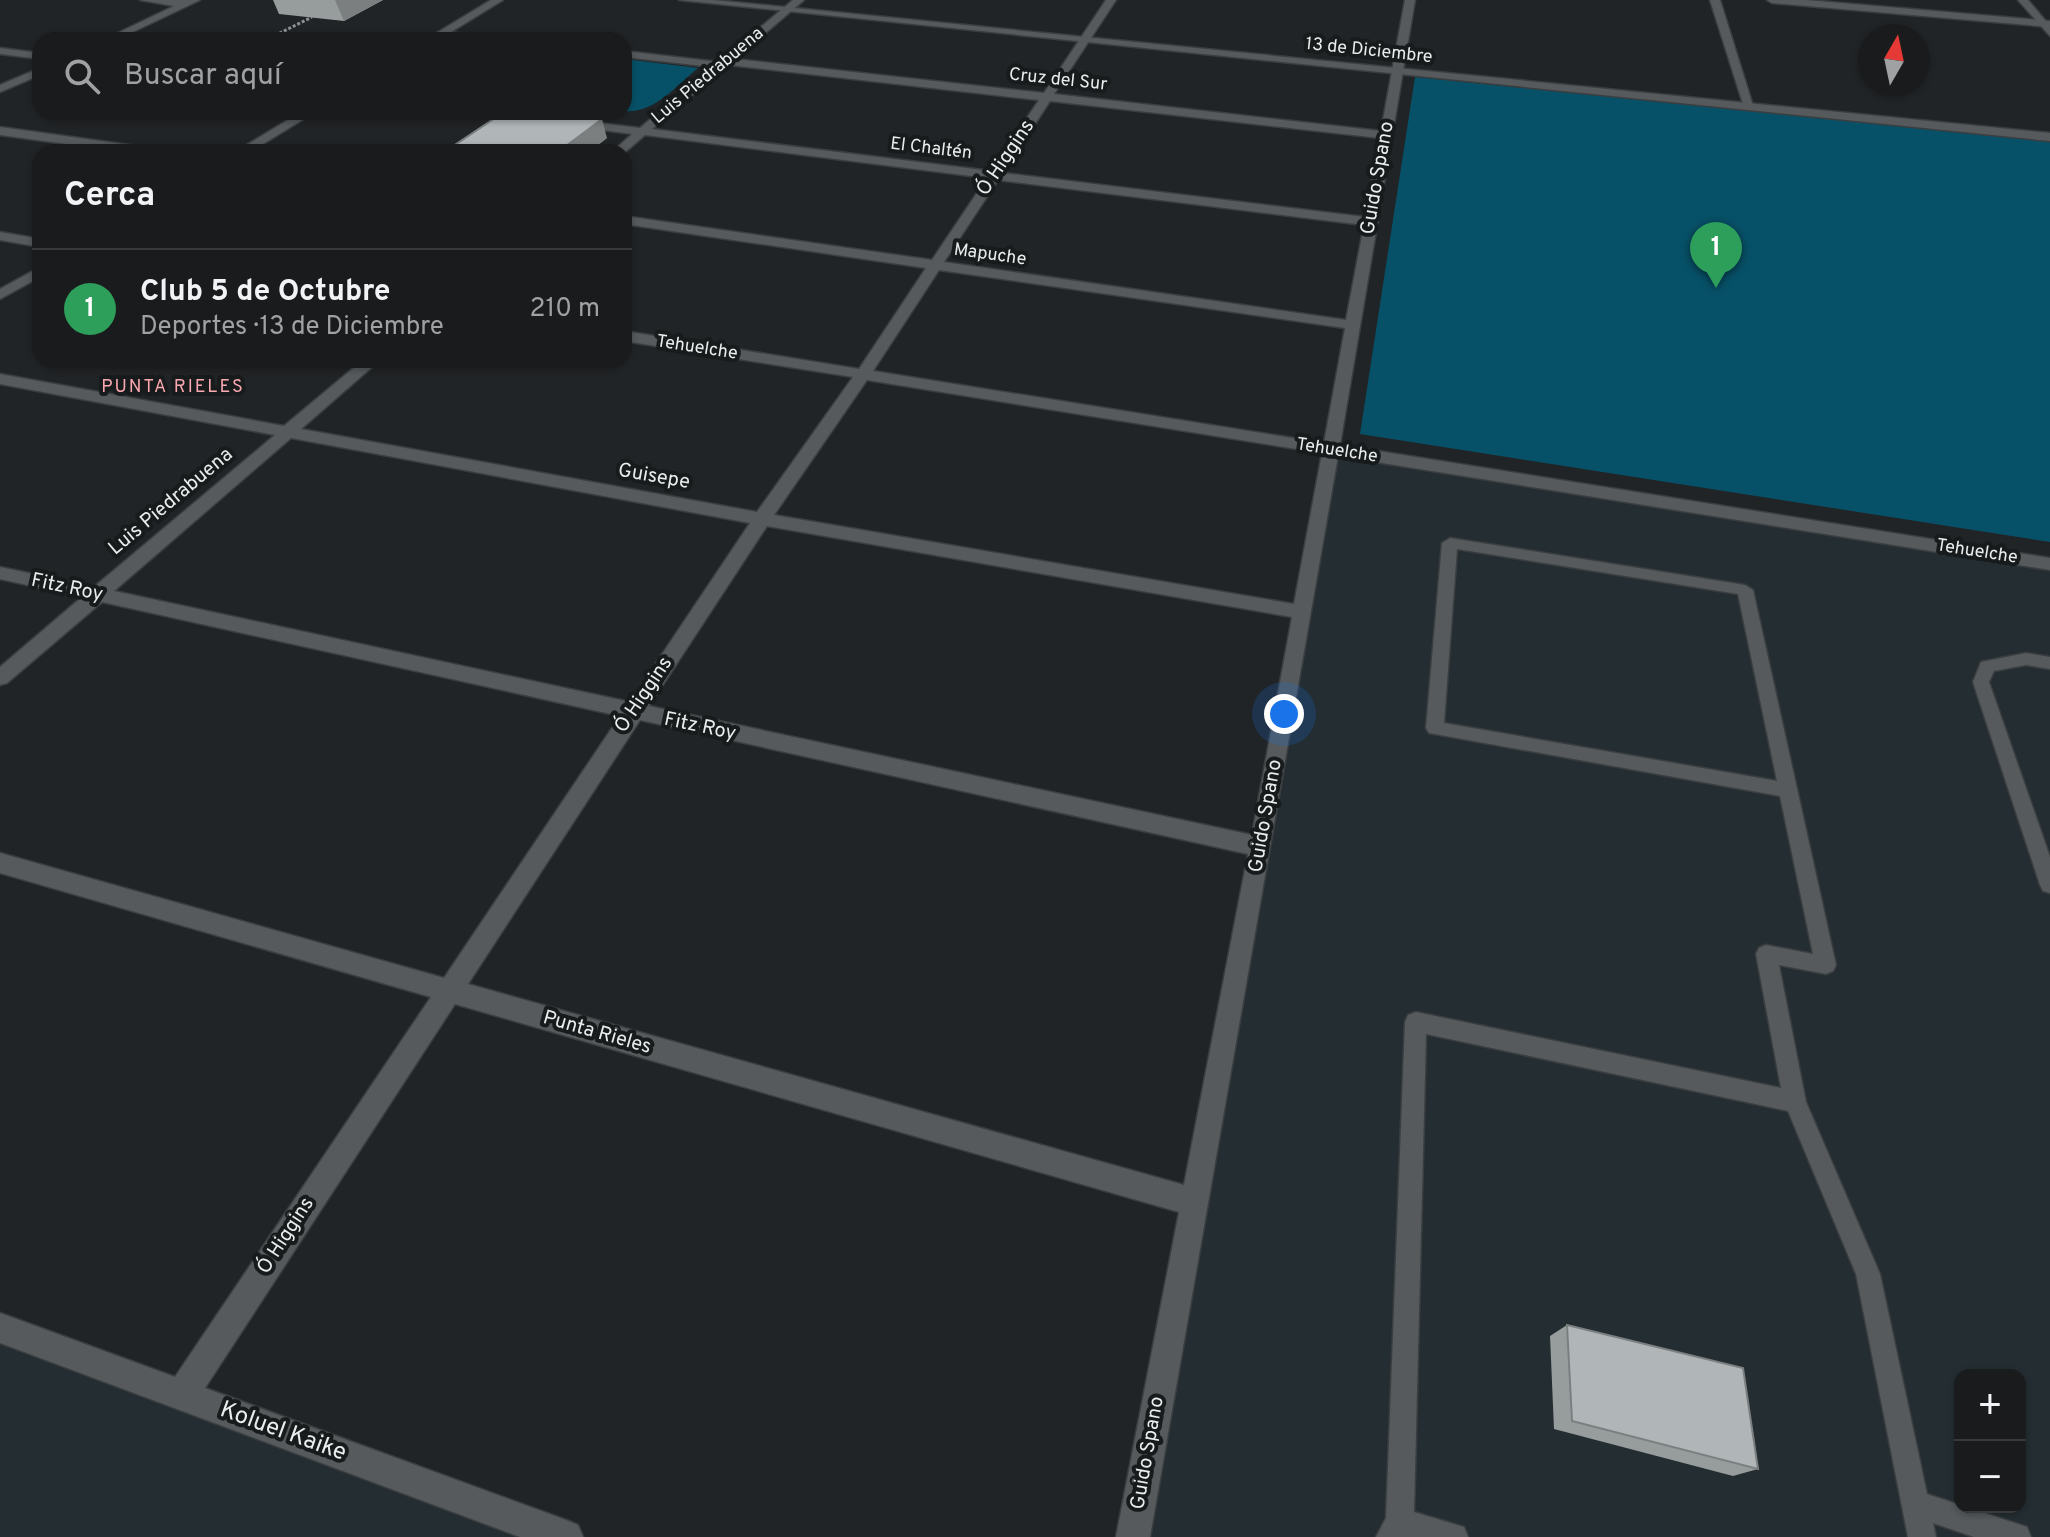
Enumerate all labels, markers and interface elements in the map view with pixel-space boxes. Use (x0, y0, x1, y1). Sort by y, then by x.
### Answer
street label: Luis Piedrabuena (647, 22, 769, 130)
north arrow (1858, 24, 1930, 96)
search box (32, 32, 632, 120)
street label: 13 de Diciembre (1304, 33, 1434, 69)
icon: search (60, 54, 104, 98)
text: Buscar aquí (124, 58, 282, 95)
street label: Cruz del Sur (1008, 63, 1108, 97)
street label: O´ Higgins (970, 114, 1041, 201)
street label: Guido Spano (1355, 119, 1401, 237)
street label: El Chaltén (889, 133, 973, 165)
text: Cerca (64, 175, 155, 218)
pin: 1 (1690, 222, 1742, 288)
street label: Mapuche (952, 239, 1028, 271)
text: Club 5 de Octubre (140, 274, 391, 311)
text: 1 (85, 293, 95, 326)
text: 210 m (530, 293, 600, 326)
text: Deportes · 13 de Diciembre (140, 311, 444, 344)
street label: Tehuelche (655, 330, 739, 366)
district label: PUNTA RIELES (101, 376, 245, 399)
street label: Tehuelche (1295, 433, 1379, 469)
street label: Luis Piedrabuena (103, 442, 239, 562)
street label: Guisepe (616, 458, 692, 496)
street label: Tehuelche (1935, 534, 2019, 570)
street label: Fitz Roy (29, 568, 105, 608)
street label: O´ Higgins (608, 651, 679, 738)
your location (1264, 694, 1304, 734)
street label: Fitz Roy (662, 707, 738, 747)
street label: Guido Spano (1243, 757, 1289, 875)
street label: Punta Rieles (540, 1005, 654, 1061)
street label: O´ Higgins (250, 1192, 320, 1279)
map controls (1954, 1369, 2026, 1513)
button: + (1954, 1369, 2026, 1441)
street label: Guido Spano (1125, 1394, 1171, 1512)
street label: Koluel Kaike (216, 1395, 350, 1469)
button: − (1954, 1441, 2026, 1513)

